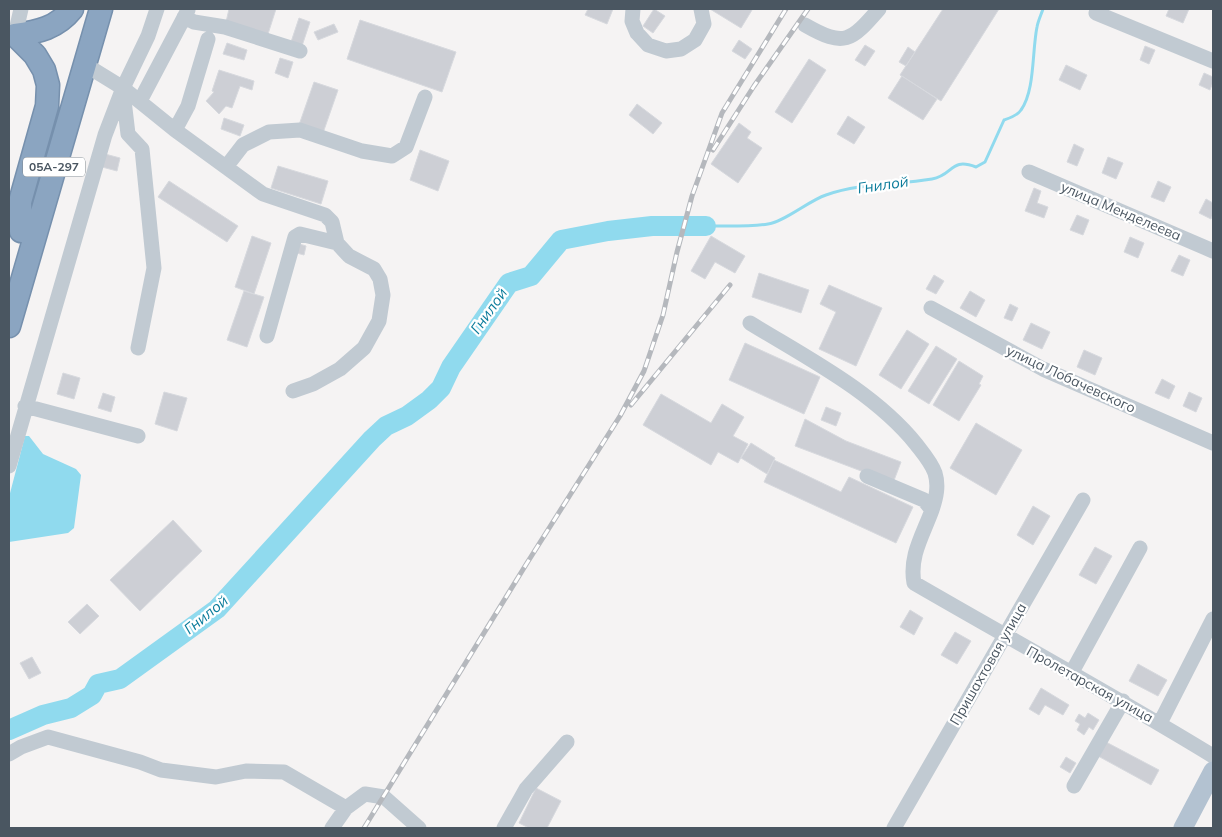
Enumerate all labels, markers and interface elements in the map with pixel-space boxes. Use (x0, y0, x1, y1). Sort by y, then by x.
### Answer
road number: 05А-297 (23, 158, 85, 176)
water label: Гнилой (856, 172, 910, 197)
street label: улица Менделеева (1058, 178, 1184, 244)
water label: Гнилой (466, 284, 511, 337)
street label: улица Лобачевского (1004, 341, 1138, 417)
water label: Гнилой (180, 591, 232, 638)
street label: Пришахтовая улица (946, 600, 1030, 728)
street label: Пролетарская улица (1024, 642, 1156, 726)

